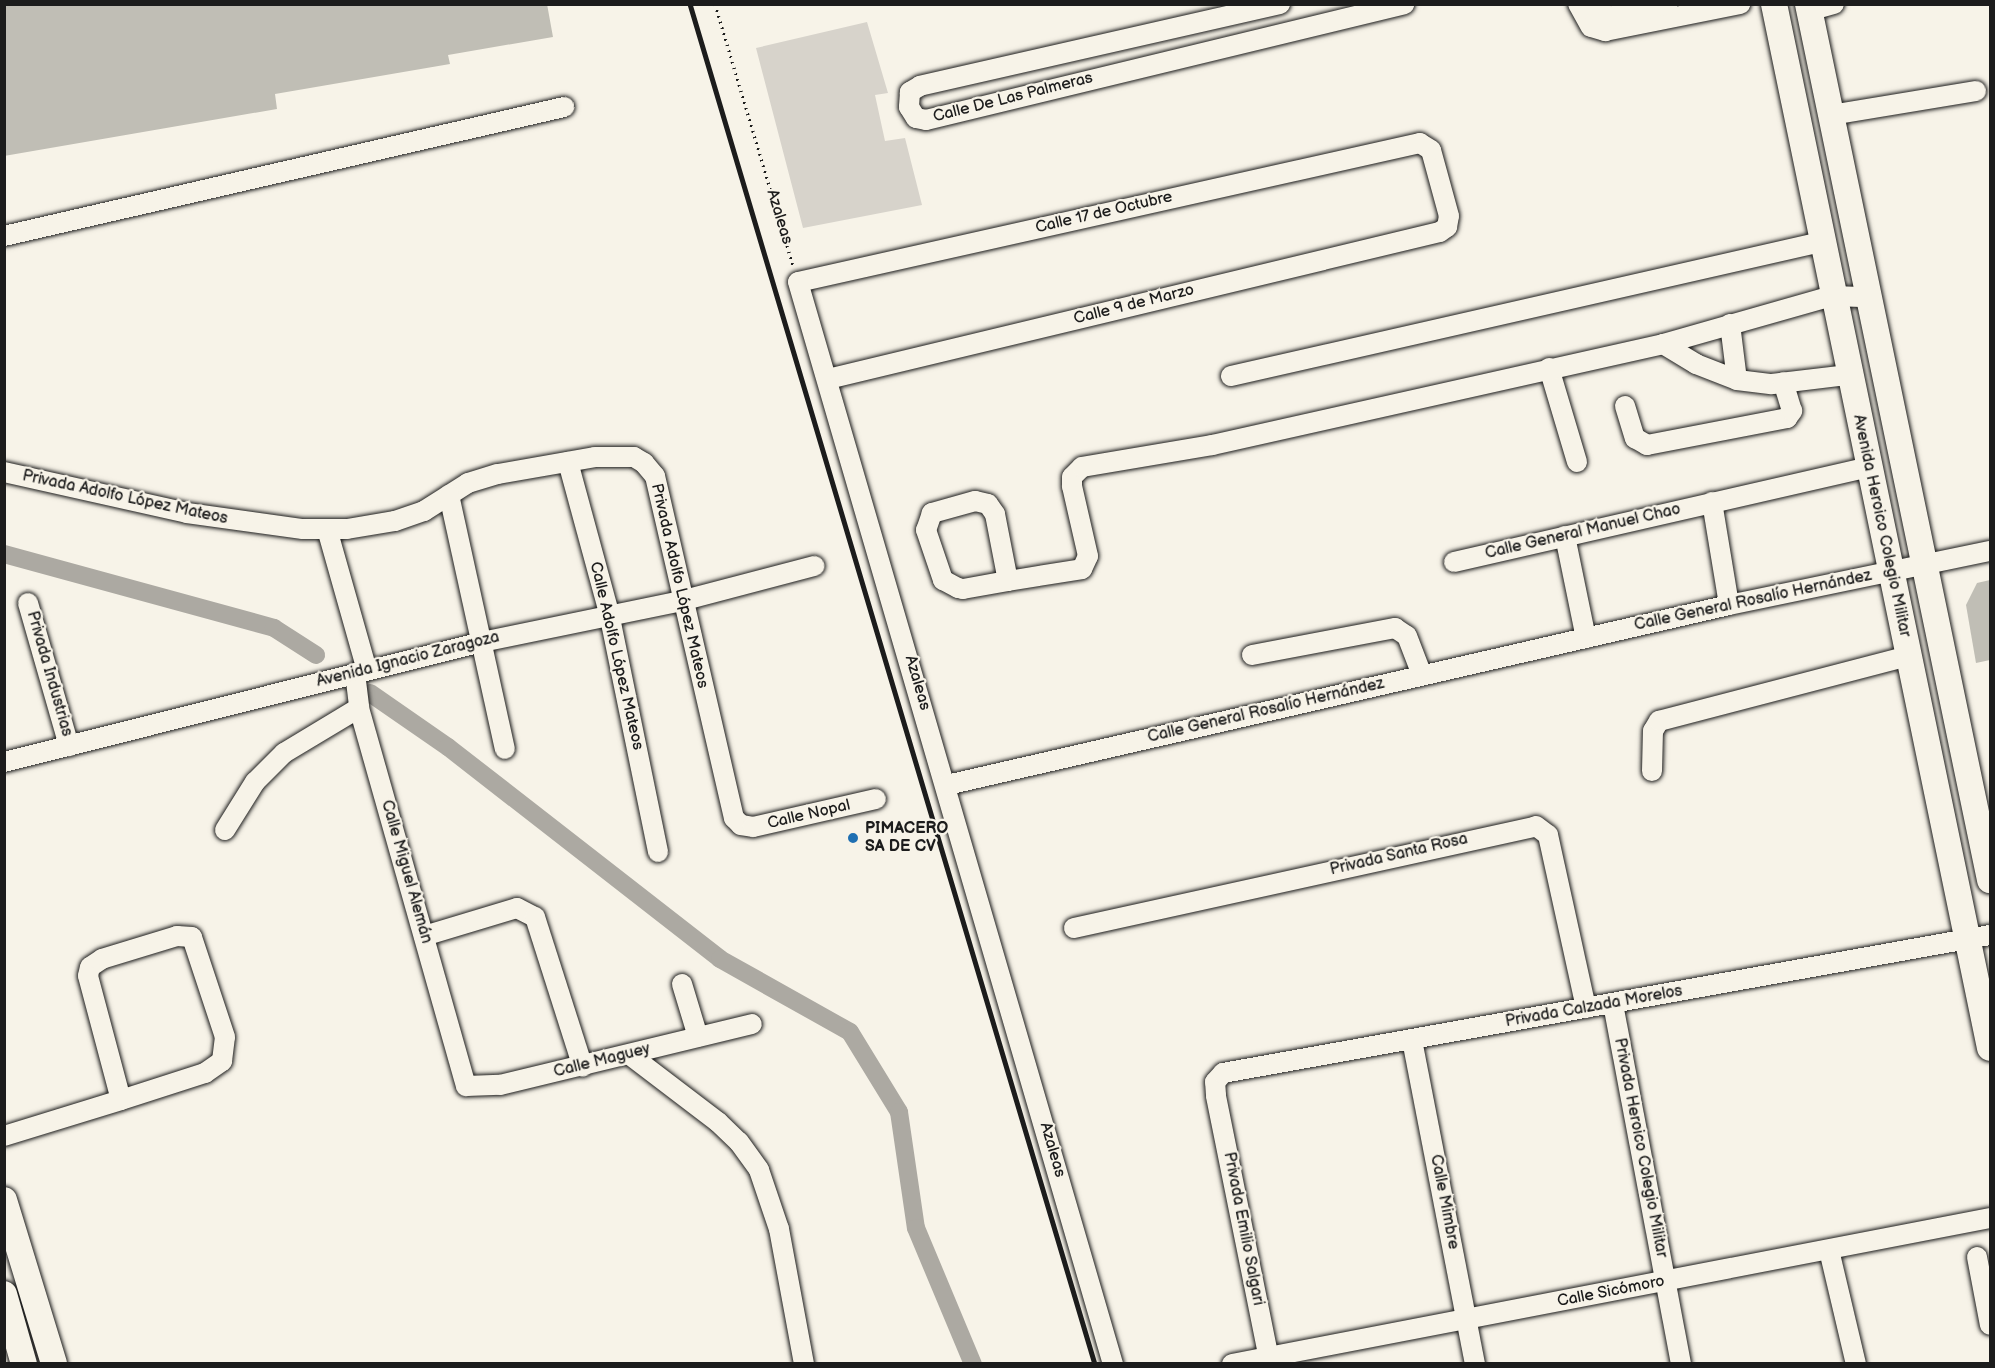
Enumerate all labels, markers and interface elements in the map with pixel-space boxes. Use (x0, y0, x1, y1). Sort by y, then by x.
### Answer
street label: Calle De Las Palmeras (931, 69, 1095, 127)
street label: Azaleas (762, 187, 796, 247)
street label: Calle 17 de Octubre (1033, 188, 1175, 238)
street label: Calle 9 de Marzo (1072, 281, 1196, 329)
street label: Avenida Heroico Colegio Militar (1848, 413, 1914, 639)
street label: Privada Adolfo López Mateos (21, 467, 229, 529)
street label: Privada Adolfo López Mateos (646, 482, 712, 690)
street label: Calle General Manuel Chao (1483, 500, 1683, 564)
street label: Calle Adolfo López Mateos (585, 560, 647, 752)
street label: Calle General Rosalío Hernández (1633, 566, 1873, 636)
street label: Privada Industrias (22, 609, 76, 739)
street label: Avenida Ignacio Zaragoza (315, 628, 501, 692)
street label: Azaleas (900, 653, 934, 713)
street label: Calle General Rosalío Hernández (1146, 674, 1386, 748)
street label: Calle Nopal (766, 796, 852, 834)
street label: Calle Miguel Alemán (376, 798, 436, 946)
place label: PIMACERO SA DE CV (865, 819, 948, 857)
street label: Privada Santa Rosa (1328, 830, 1470, 880)
marker: PIMACERO SA DE CV (846, 831, 860, 845)
street label: Privada Calzada Morelos (1504, 982, 1684, 1032)
street label: Privada Heroico Colegio Militar (1609, 1037, 1671, 1259)
street label: Calle Maguey (552, 1040, 652, 1082)
street label: Azaleas (1035, 1120, 1069, 1180)
street label: Privada Emilio Salgari (1219, 1150, 1267, 1308)
street label: Calle Mimbre (1425, 1153, 1463, 1251)
street label: Calle Sicómoro (1556, 1272, 1666, 1312)

